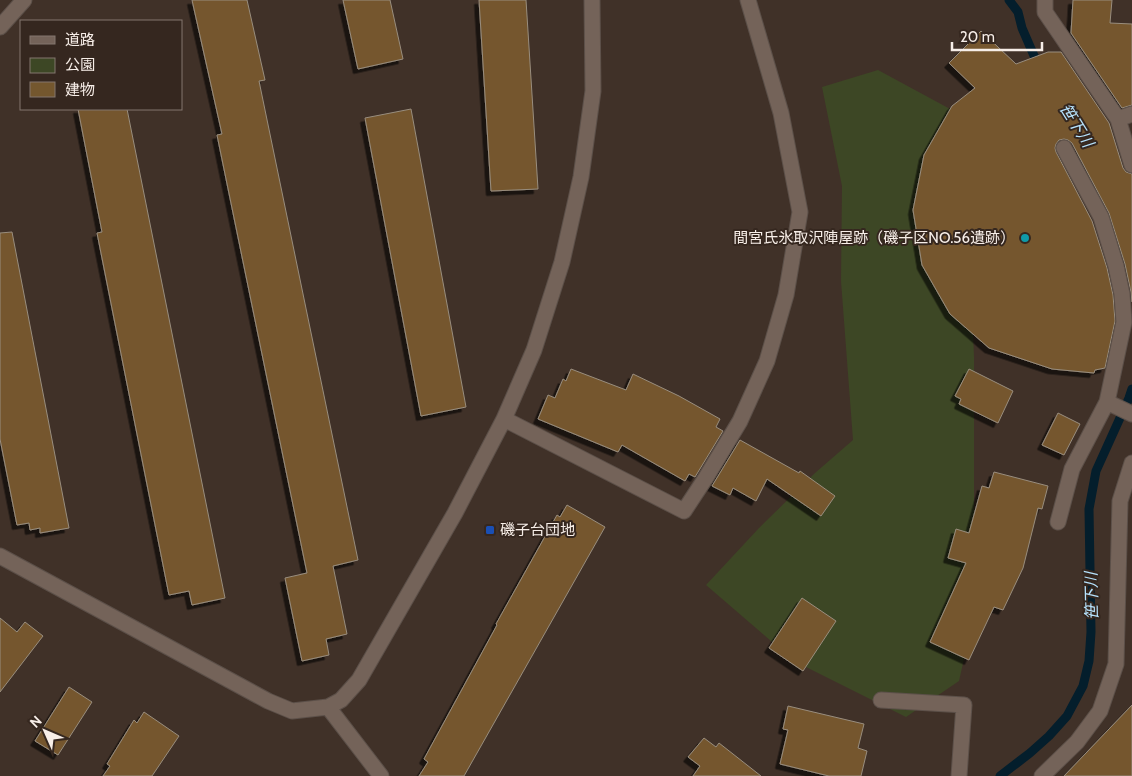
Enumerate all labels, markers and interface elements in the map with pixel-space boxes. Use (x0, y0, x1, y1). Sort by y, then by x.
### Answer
legend (20, 20, 182, 110)
scale bar (952, 20, 1042, 52)
text: 20 m (960, 28, 995, 46)
text: 道路 (65, 31, 95, 49)
text: 公園 (65, 56, 95, 74)
text: 建物 (65, 81, 95, 99)
water label: 笹下川 (1056, 100, 1098, 152)
place label: 間宮氏氷取沢陣屋跡（磯子区NO.56遺跡） (733, 229, 1015, 247)
marker: 間宮氏氷取沢陣屋跡（磯子区NO.56遺跡） (1019, 232, 1031, 244)
place label: 磯子台団地 (500, 521, 575, 539)
marker: 磯子台団地 (484, 524, 496, 536)
water label: 笹下川 (1082, 570, 1101, 620)
north arrow (20, 706, 70, 756)
text: N (26, 712, 46, 732)

